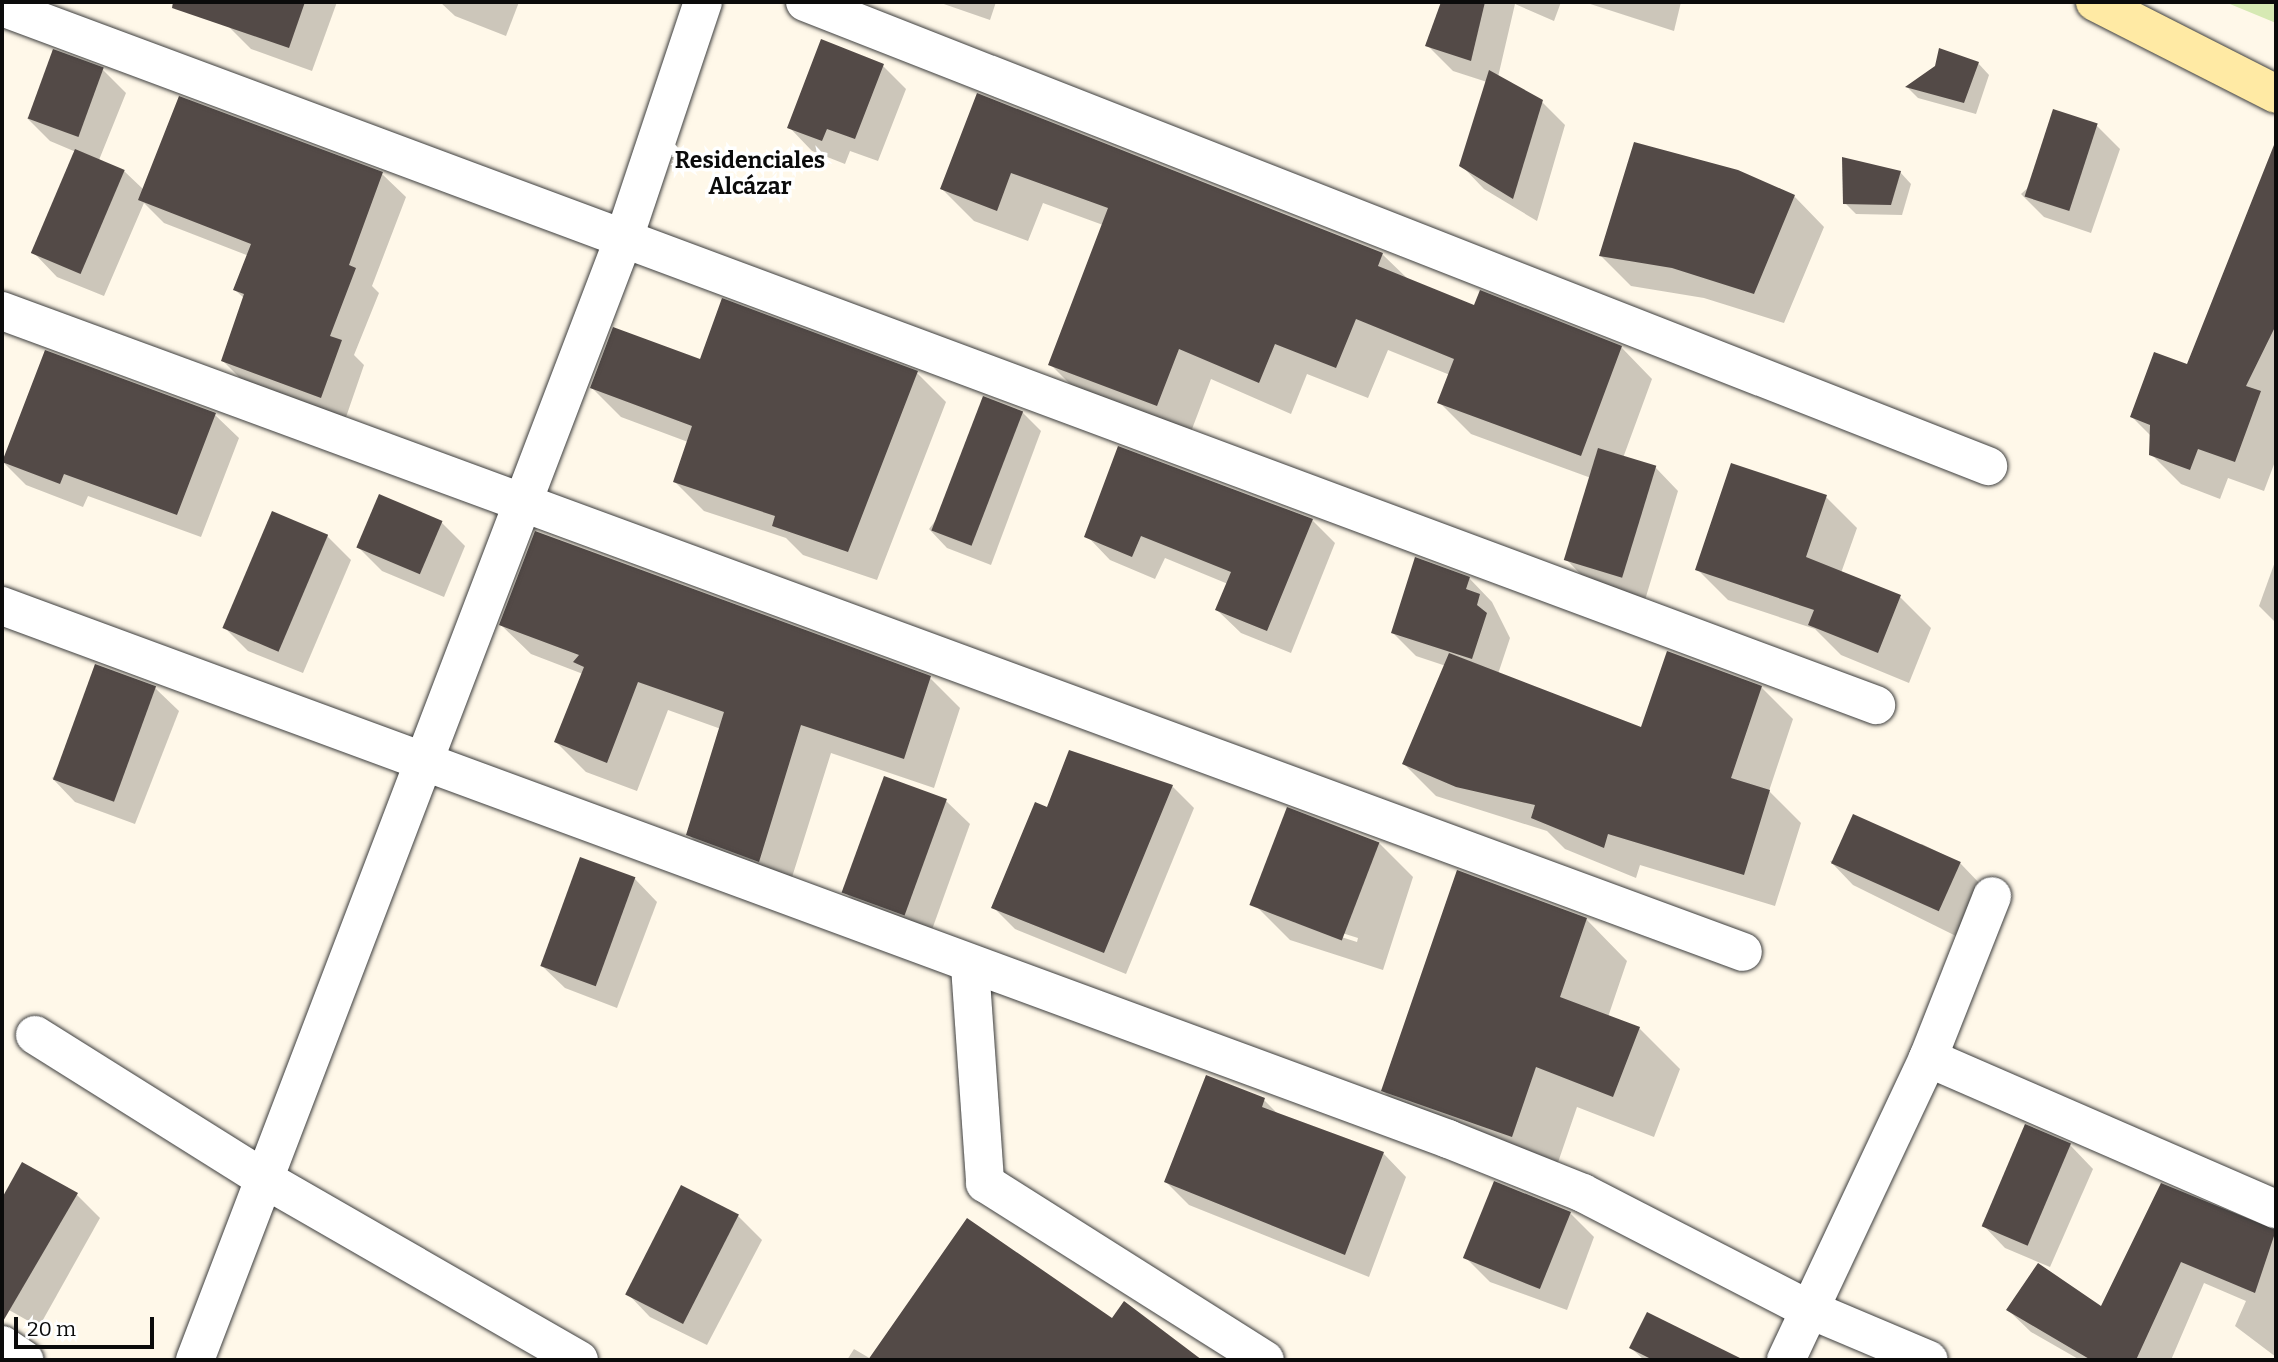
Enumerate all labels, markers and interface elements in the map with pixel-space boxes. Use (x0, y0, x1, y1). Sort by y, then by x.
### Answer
district label: Residenciales Alcázar (675, 146, 825, 200)
scale bar (18, 1302, 158, 1346)
text: 20 m (27, 1316, 76, 1342)

